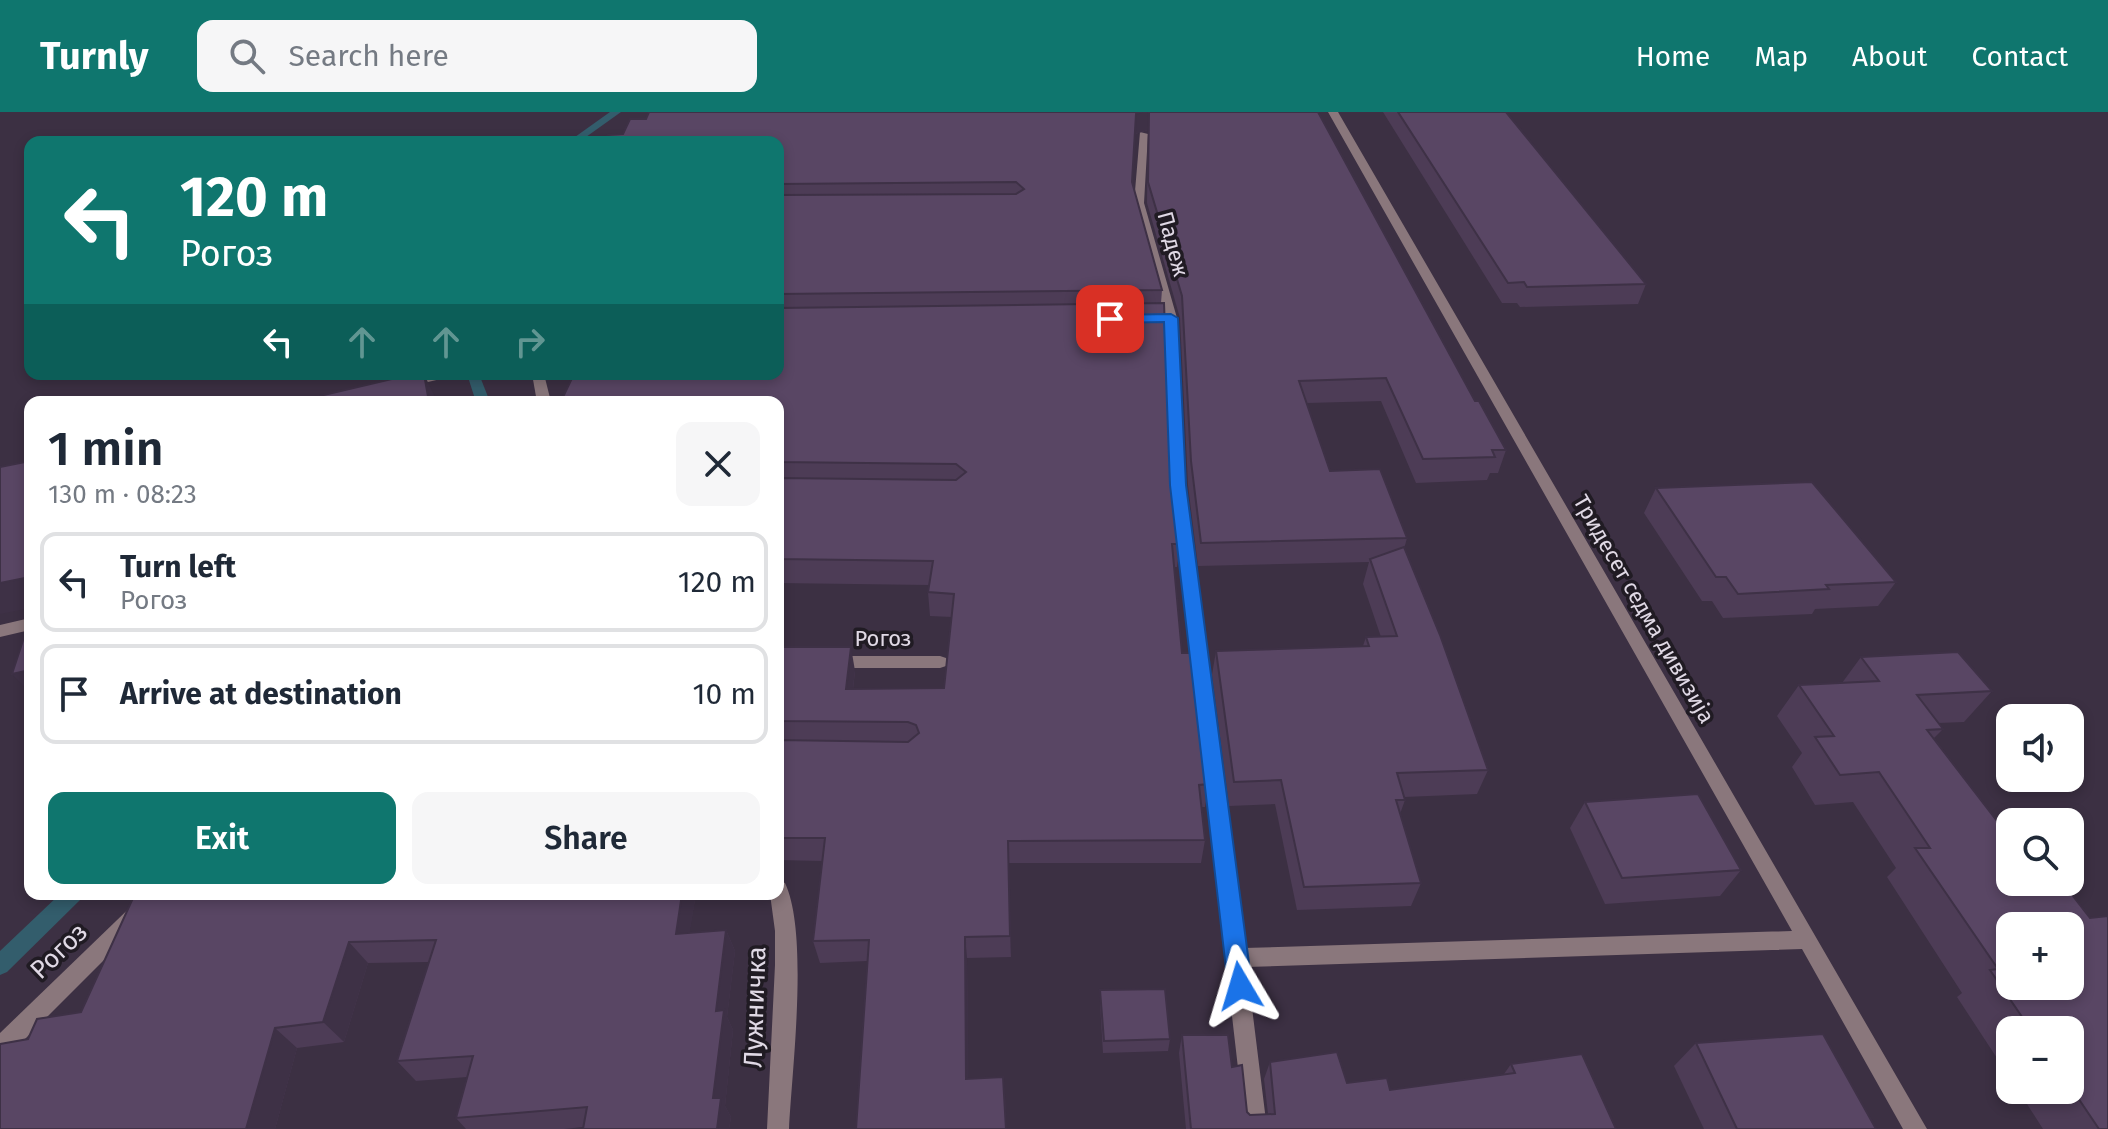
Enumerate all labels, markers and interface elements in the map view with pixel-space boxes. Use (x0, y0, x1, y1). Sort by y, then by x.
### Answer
search box (197, 20, 757, 92)
text: Turnly (40, 33, 149, 79)
icon: search (225, 34, 269, 78)
text: Search here (289, 38, 449, 74)
text: Home (1636, 40, 1710, 73)
text: Map (1754, 40, 1808, 73)
text: About (1852, 40, 1927, 73)
text: Contact (1971, 40, 2068, 73)
text: 120 m (180, 164, 328, 231)
icon: left (48, 168, 152, 272)
street label: Падеж (1151, 208, 1195, 280)
text: Рогоз (180, 232, 274, 276)
pin (1076, 285, 1144, 353)
icon: arrive (1088, 297, 1132, 341)
icon: left (256, 320, 300, 364)
icon: ahead (340, 320, 384, 364)
icon: ahead (424, 320, 468, 364)
icon: right (508, 320, 552, 364)
text: 1 min (48, 420, 164, 478)
button: close (676, 422, 760, 506)
text: 130 m · 08:23 (48, 479, 197, 510)
street label: Тридесет седма дивизија (1567, 490, 1721, 728)
text: Turn left (120, 549, 236, 585)
icon: left (52, 560, 96, 604)
text: 120 m (678, 564, 756, 600)
text: Рогоз (120, 585, 188, 616)
street label: Рогоз (854, 625, 912, 652)
icon: arrive (52, 672, 96, 716)
text: Arrive at destination (120, 676, 402, 712)
text: 10 m (693, 676, 756, 712)
map controls (1996, 704, 2084, 1104)
button: sound (1996, 704, 2084, 792)
button: Exit (48, 792, 396, 884)
button: Share (412, 792, 760, 884)
button: search (1996, 808, 2084, 896)
button: + (1996, 912, 2084, 1000)
street label: Рогоз (24, 916, 94, 986)
position arrow (1198, 944, 1282, 1028)
street label: Лужничка (737, 946, 773, 1068)
button: − (1996, 1016, 2084, 1104)

